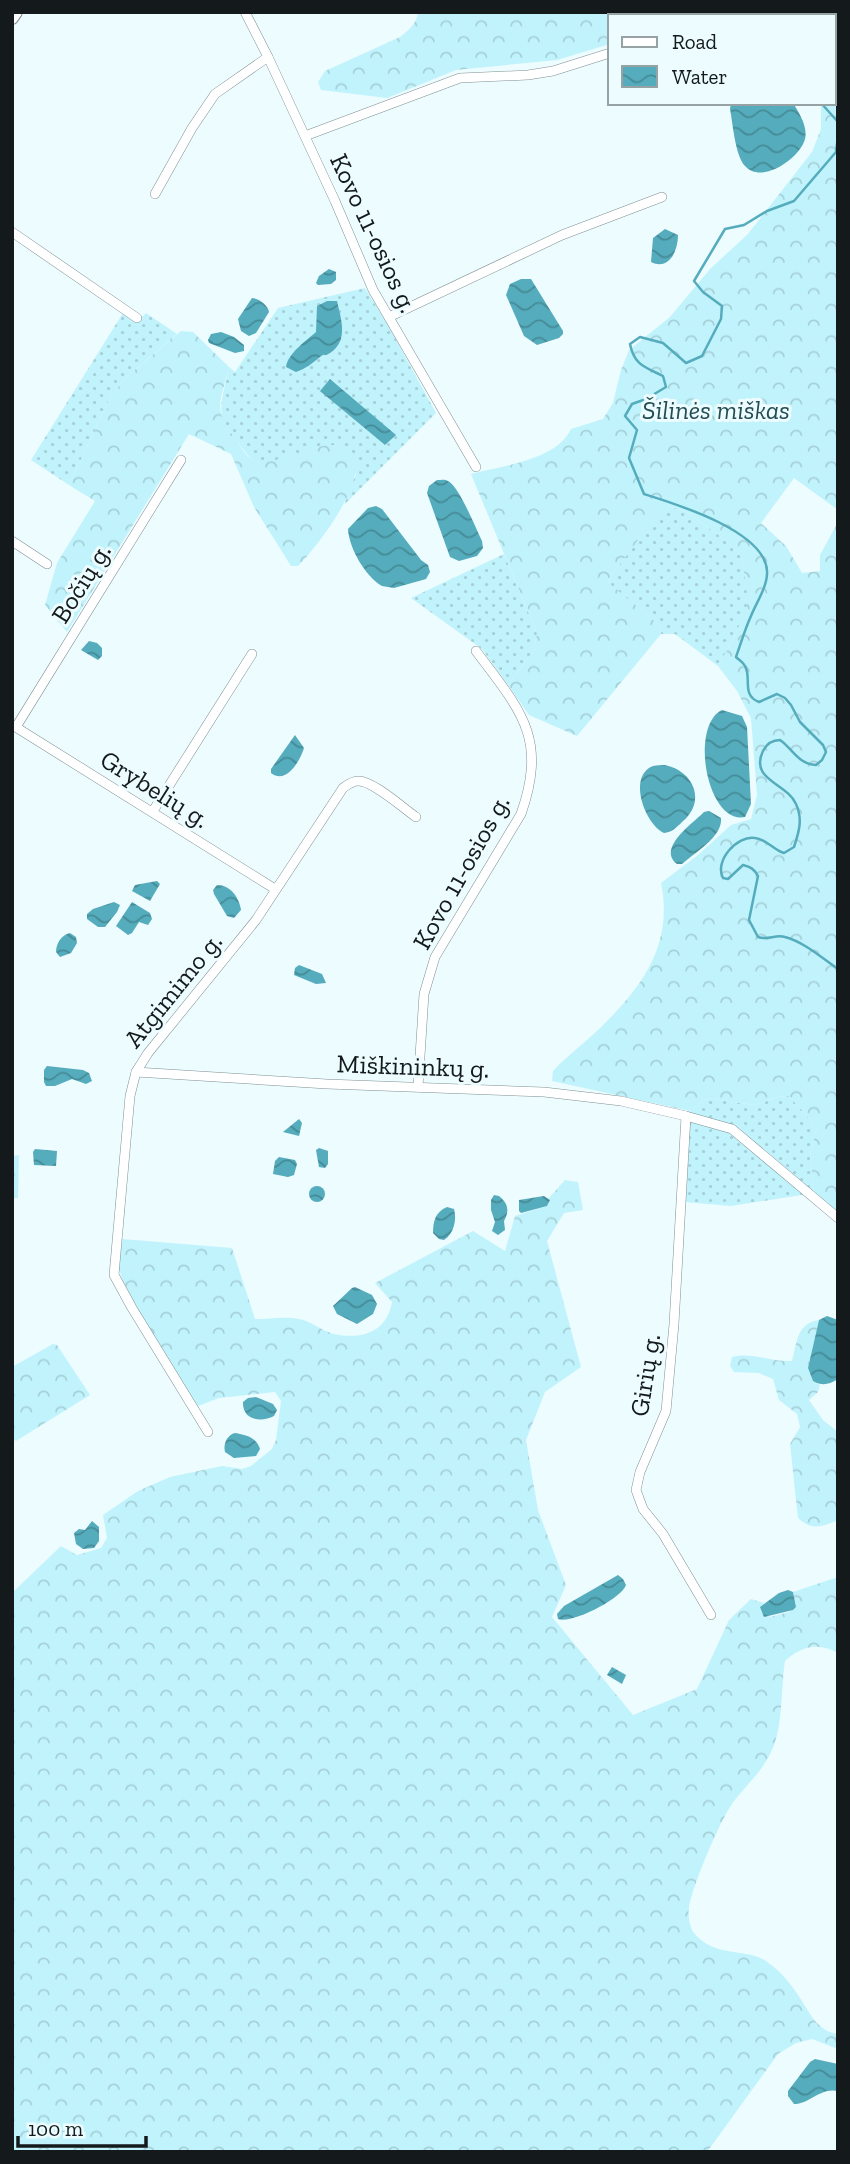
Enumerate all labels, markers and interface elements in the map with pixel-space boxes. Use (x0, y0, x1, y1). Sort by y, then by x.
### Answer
legend (608, 14, 836, 105)
text: Road (672, 29, 718, 54)
text: Water (672, 64, 727, 89)
street label: Kovo 11-osios g. (323, 148, 425, 318)
park label: Šilinės miškas (642, 394, 790, 426)
street label: Bočių g. (44, 537, 118, 629)
street label: Grybelių g. (95, 743, 215, 835)
street label: Kovo 11-osios g. (405, 789, 517, 955)
street label: Atgimimo g. (117, 926, 229, 1054)
street label: Miškininkų g. (336, 1047, 490, 1085)
street label: Girių g. (623, 1331, 667, 1419)
scale bar (18, 2104, 145, 2148)
text: 100 m (28, 2116, 83, 2141)

